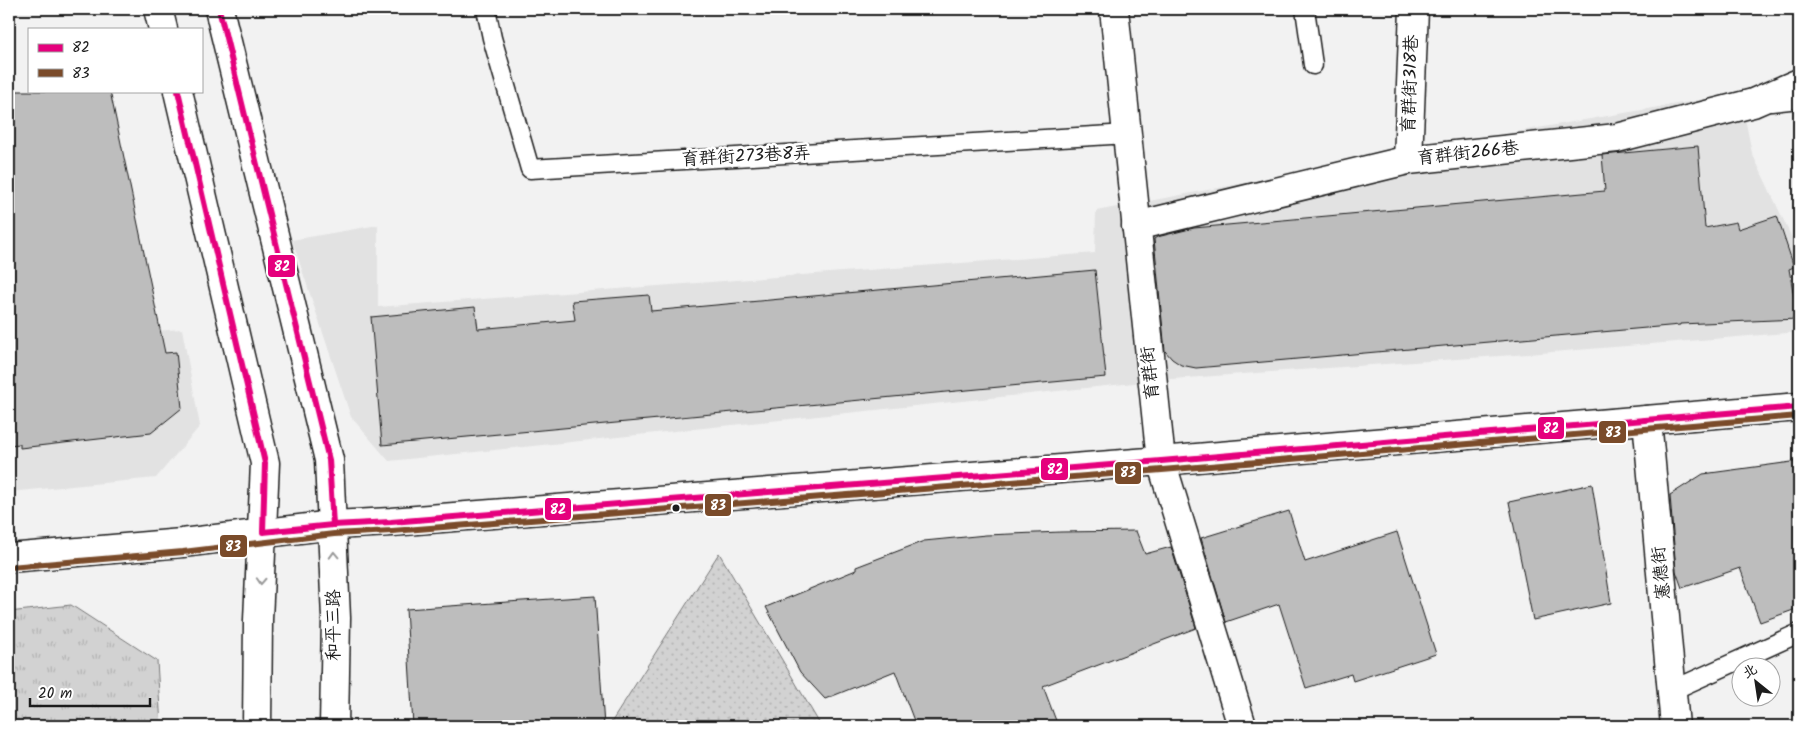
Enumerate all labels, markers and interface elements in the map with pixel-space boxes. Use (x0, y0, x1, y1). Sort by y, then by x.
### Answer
legend (28, 28, 202, 92)
street label: 育群街318巷 (1395, 34, 1427, 134)
text: 82 (72, 36, 90, 60)
text: 83 (72, 62, 90, 86)
street label: 育群街266巷 (1416, 134, 1520, 174)
street label: 育群街273巷8弄 (680, 139, 812, 175)
line badge: 82 (267, 254, 296, 278)
text: 82 (274, 256, 290, 278)
street label: 育群街 (1134, 345, 1168, 401)
line badge: 82 (1537, 416, 1565, 440)
text: 82 (1543, 418, 1559, 440)
line badge: 83 (1598, 420, 1627, 444)
text: 83 (1605, 422, 1621, 444)
line badge: 82 (1040, 457, 1069, 481)
text: 82 (1047, 459, 1063, 481)
line badge: 83 (1114, 461, 1142, 485)
text: 83 (1120, 462, 1136, 484)
line badge: 83 (704, 493, 732, 517)
text: 83 (710, 495, 726, 517)
line badge: 82 (544, 497, 572, 521)
text: 82 (550, 499, 566, 521)
unlabelled marker (671, 503, 681, 513)
line badge: 83 (219, 534, 248, 558)
text: 83 (225, 536, 241, 558)
street label: 憲德街 (1645, 545, 1679, 601)
one-way arrow (328, 551, 339, 559)
one-way arrow (255, 577, 266, 585)
street label: 和平三路 (320, 589, 349, 661)
north arrow (1730, 658, 1780, 708)
text: 北 (1738, 659, 1762, 685)
scale bar (30, 675, 150, 707)
text: 20 m (38, 682, 72, 706)

